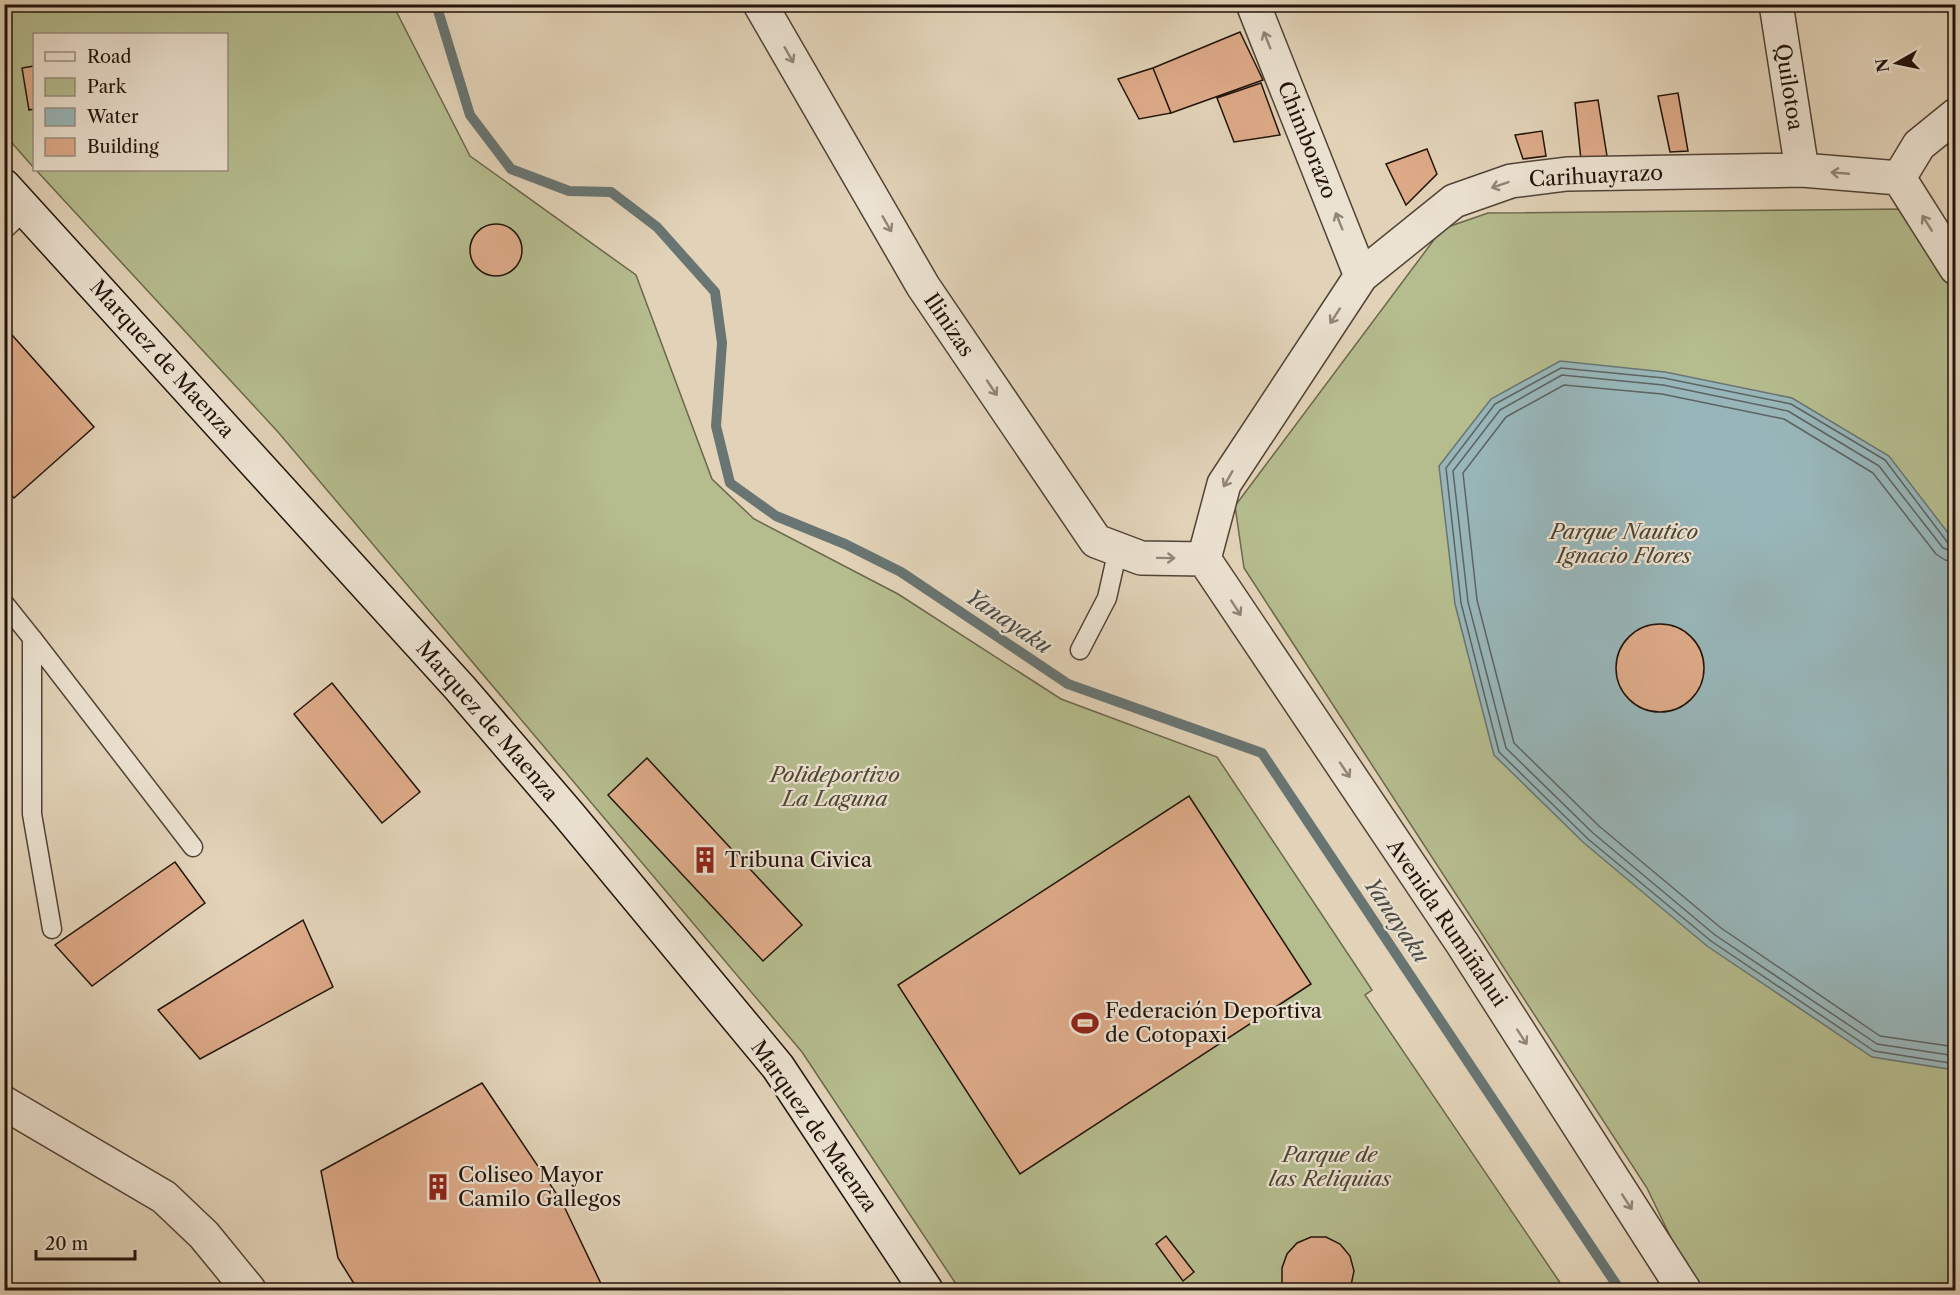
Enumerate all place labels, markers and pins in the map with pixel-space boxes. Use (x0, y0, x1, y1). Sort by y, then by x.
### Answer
building icon: Tribuna Civica (690, 845, 720, 875)
place label: Tribuna Civica (725, 847, 873, 872)
place label: Federación Deportiva de Cotopaxi (1105, 998, 1323, 1047)
sports icon: Federación Deportiva de Cotopaxi (1070, 1008, 1100, 1038)
place label: Coliseo Mayor Camilo Gallegos (458, 1162, 621, 1211)
building icon: Coliseo Mayor Camilo Gallegos (423, 1172, 453, 1202)

